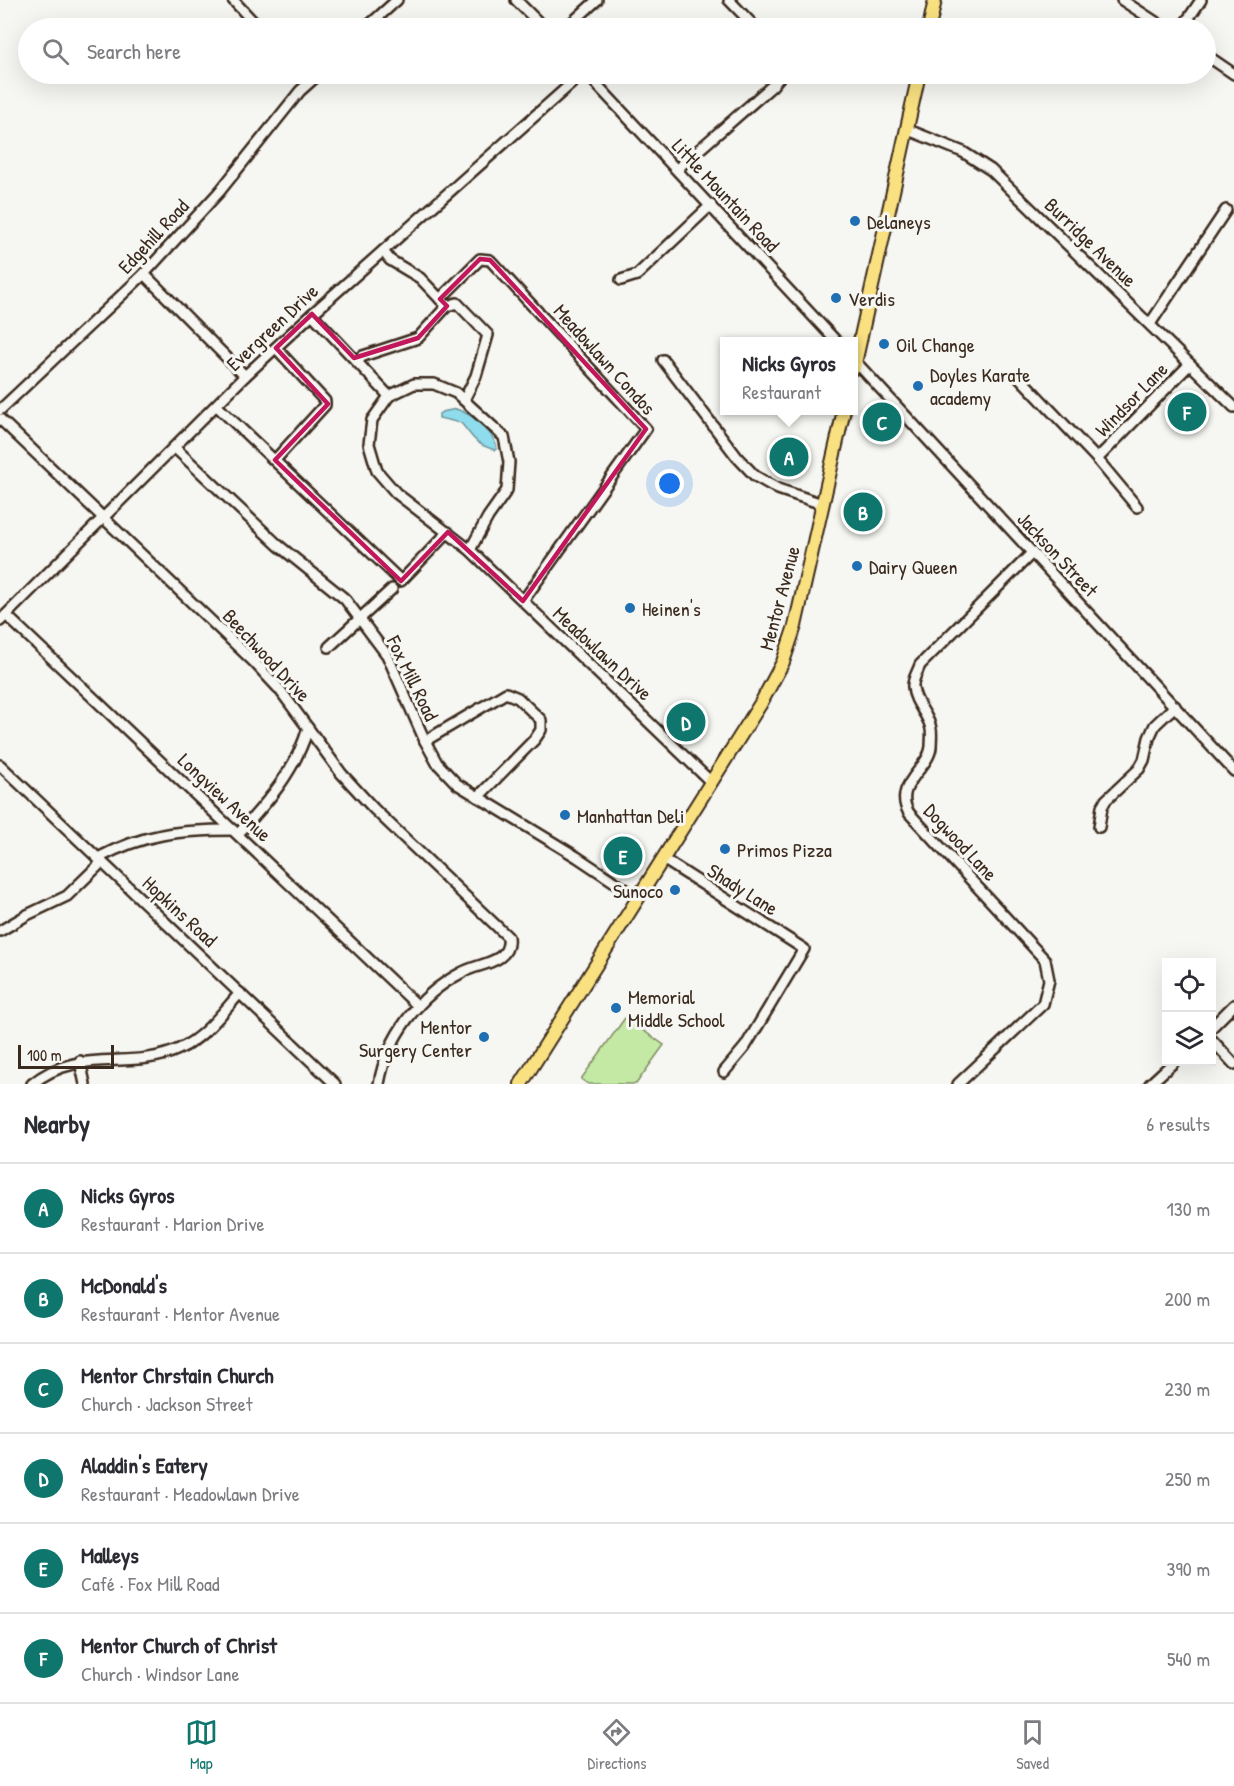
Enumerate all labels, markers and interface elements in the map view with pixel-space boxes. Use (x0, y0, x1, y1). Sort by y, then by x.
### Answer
search box (18, 18, 1216, 84)
icon: search (39, 35, 72, 68)
text: Search here (87, 36, 181, 66)
street label: Little Mountain Road (666, 132, 786, 258)
street label: Burridge Avenue (1039, 191, 1143, 293)
street label: Edgehill Road (112, 193, 195, 279)
place label: Delaneys (867, 208, 931, 235)
marker: Delaneys (848, 214, 862, 228)
street label: Evergreen Drive (220, 277, 324, 377)
place label: Verdis (848, 285, 895, 312)
marker: Verdis (829, 291, 843, 305)
street label: Meadowlawn Condos (548, 298, 662, 420)
place label: Oil Change (896, 331, 975, 358)
popup (720, 337, 858, 415)
marker: Oil Change (877, 337, 891, 351)
text: Nicks Gyros (742, 348, 836, 378)
street label: Windsor Lane (1089, 356, 1173, 442)
place label: Doyles Karate academy (930, 361, 1030, 411)
text: Restaurant (742, 378, 821, 405)
marker: Doyles Karate academy (911, 379, 925, 393)
pin: F (1168, 390, 1206, 434)
pin: C (862, 400, 902, 444)
pin: A (770, 434, 808, 480)
your location (655, 469, 684, 498)
pin: B (844, 490, 882, 534)
street label: Jackson Street (1012, 506, 1105, 603)
street label: Mentor Avenue (752, 543, 806, 653)
place label: Dairy Queen (869, 553, 958, 580)
marker: Dairy Queen (850, 559, 864, 573)
place label: Heinen's (642, 595, 701, 622)
street label: Meadowlawn Drive (548, 600, 658, 706)
marker: Heinen's (623, 601, 637, 615)
street label: Beechwood Drive (217, 603, 317, 707)
street label: Fox Mill Road (380, 630, 445, 725)
pin: D (666, 700, 706, 744)
street label: Longview Avenue (172, 747, 278, 847)
street label: Dogwood Lane (918, 797, 1004, 887)
place label: Manhattan Deli (577, 802, 685, 829)
marker: Manhattan Deli (558, 808, 572, 822)
pin: E (604, 834, 642, 878)
place label: Primos Pizza (737, 836, 832, 863)
marker: Primos Pizza (718, 842, 732, 856)
street label: Shady Lane (703, 857, 783, 921)
street label: Hopkins Road (137, 869, 223, 953)
place label: Sunoco (613, 877, 663, 904)
marker: Sunoco (668, 883, 682, 897)
map controls (1162, 958, 1216, 1066)
button: locate (1162, 958, 1216, 1012)
place label: Memorial Middle School (628, 983, 725, 1033)
marker: Memorial Middle School (609, 1001, 623, 1015)
button: layers (1162, 1012, 1216, 1066)
place label: Mentor Surgery Center (359, 1013, 472, 1063)
marker: Mentor Surgery Center (477, 1030, 491, 1044)
scale bar (18, 1042, 114, 1070)
text: 100 m (27, 1044, 62, 1066)
text: Nearby (24, 1106, 90, 1141)
text: 6 results (1146, 1110, 1210, 1137)
text: Nicks Gyros (81, 1180, 175, 1210)
text: A (39, 1195, 48, 1222)
text: 130 m (1167, 1195, 1210, 1222)
text: Restaurant · Marion Drive (81, 1210, 264, 1237)
text: McDonald's (81, 1270, 167, 1300)
text: B (38, 1285, 49, 1312)
text: 200 m (1165, 1285, 1210, 1312)
text: Restaurant · Mentor Avenue (81, 1300, 280, 1327)
text: Mentor Chrstain Church (81, 1360, 273, 1390)
text: C (38, 1375, 49, 1402)
text: 230 m (1165, 1375, 1210, 1402)
text: Church · Jackson Street (81, 1390, 253, 1417)
text: Aladdin's Eatery (81, 1450, 208, 1480)
text: D (39, 1465, 48, 1492)
text: 250 m (1165, 1465, 1210, 1492)
text: Restaurant · Meadowlawn Drive (81, 1480, 300, 1507)
text: Malleys (81, 1540, 139, 1570)
text: E (39, 1555, 48, 1582)
text: 390 m (1167, 1555, 1210, 1582)
text: Café · Fox Mill Road (81, 1570, 220, 1597)
text: Mentor Church of Christ (81, 1630, 277, 1660)
text: F (40, 1645, 47, 1672)
text: 540 m (1167, 1645, 1210, 1672)
text: Church · Windsor Lane (81, 1660, 239, 1687)
tab: Map (185, 1716, 218, 1774)
tab: Directions (588, 1716, 646, 1774)
tab: Saved (1016, 1716, 1049, 1774)

